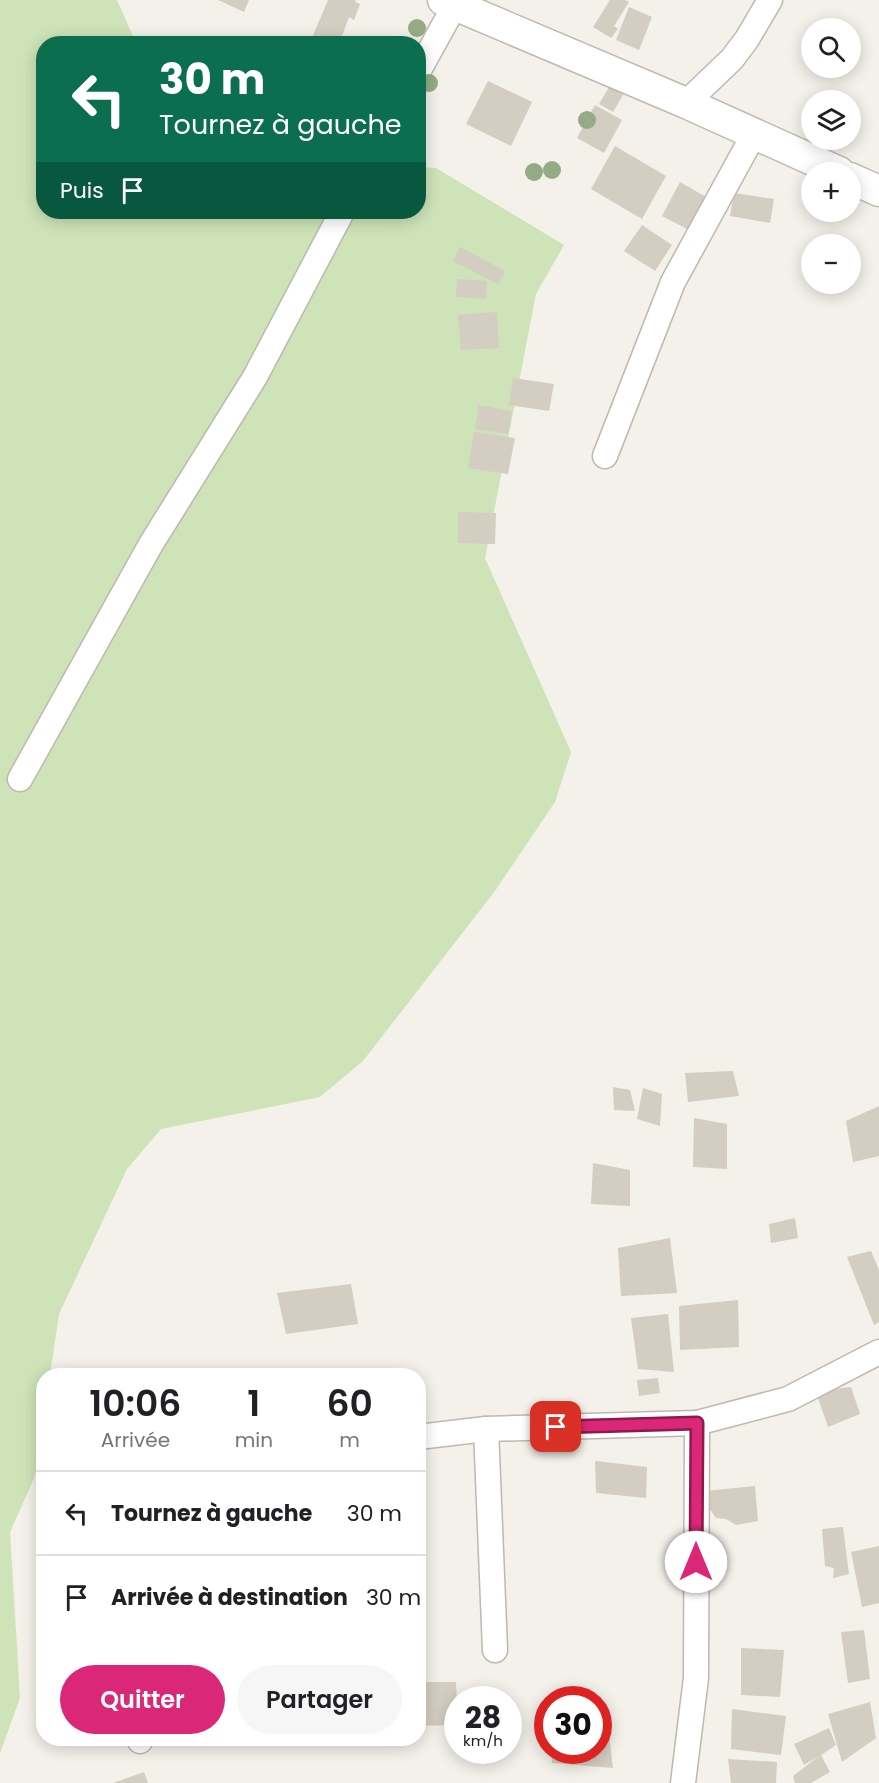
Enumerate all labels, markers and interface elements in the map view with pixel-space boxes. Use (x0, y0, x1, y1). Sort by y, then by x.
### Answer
map controls (801, 18, 861, 294)
button: search (801, 18, 861, 78)
text: 30 m (159, 50, 265, 109)
icon: left (60, 60, 138, 138)
button: layers (801, 90, 861, 150)
text: Tournez à gauche (159, 106, 401, 143)
button: + (801, 162, 861, 222)
icon: arrive (116, 174, 149, 207)
text: Puis (60, 175, 104, 206)
button: − (801, 234, 861, 294)
text: 10:06 (89, 1378, 181, 1429)
text: 1 (247, 1378, 260, 1429)
text: 60 (326, 1378, 373, 1429)
pin (530, 1401, 581, 1452)
icon: arrive (539, 1410, 572, 1443)
text: Arrivée (101, 1426, 170, 1454)
text: min (235, 1426, 273, 1454)
text: m (339, 1426, 360, 1454)
icon: left (60, 1497, 93, 1530)
text: Tournez à gauche (111, 1498, 312, 1529)
text: 30 m (347, 1498, 402, 1529)
position arrow (664, 1530, 728, 1594)
icon: arrive (60, 1581, 93, 1614)
text: Arrivée à destination (111, 1582, 348, 1613)
text: 30 m (366, 1582, 421, 1613)
button: Quitter (60, 1665, 225, 1734)
button: Partager (237, 1665, 402, 1734)
speed limit sign: 30 (534, 1686, 612, 1764)
text: 28 (465, 1696, 501, 1739)
text: km/h (463, 1730, 503, 1751)

